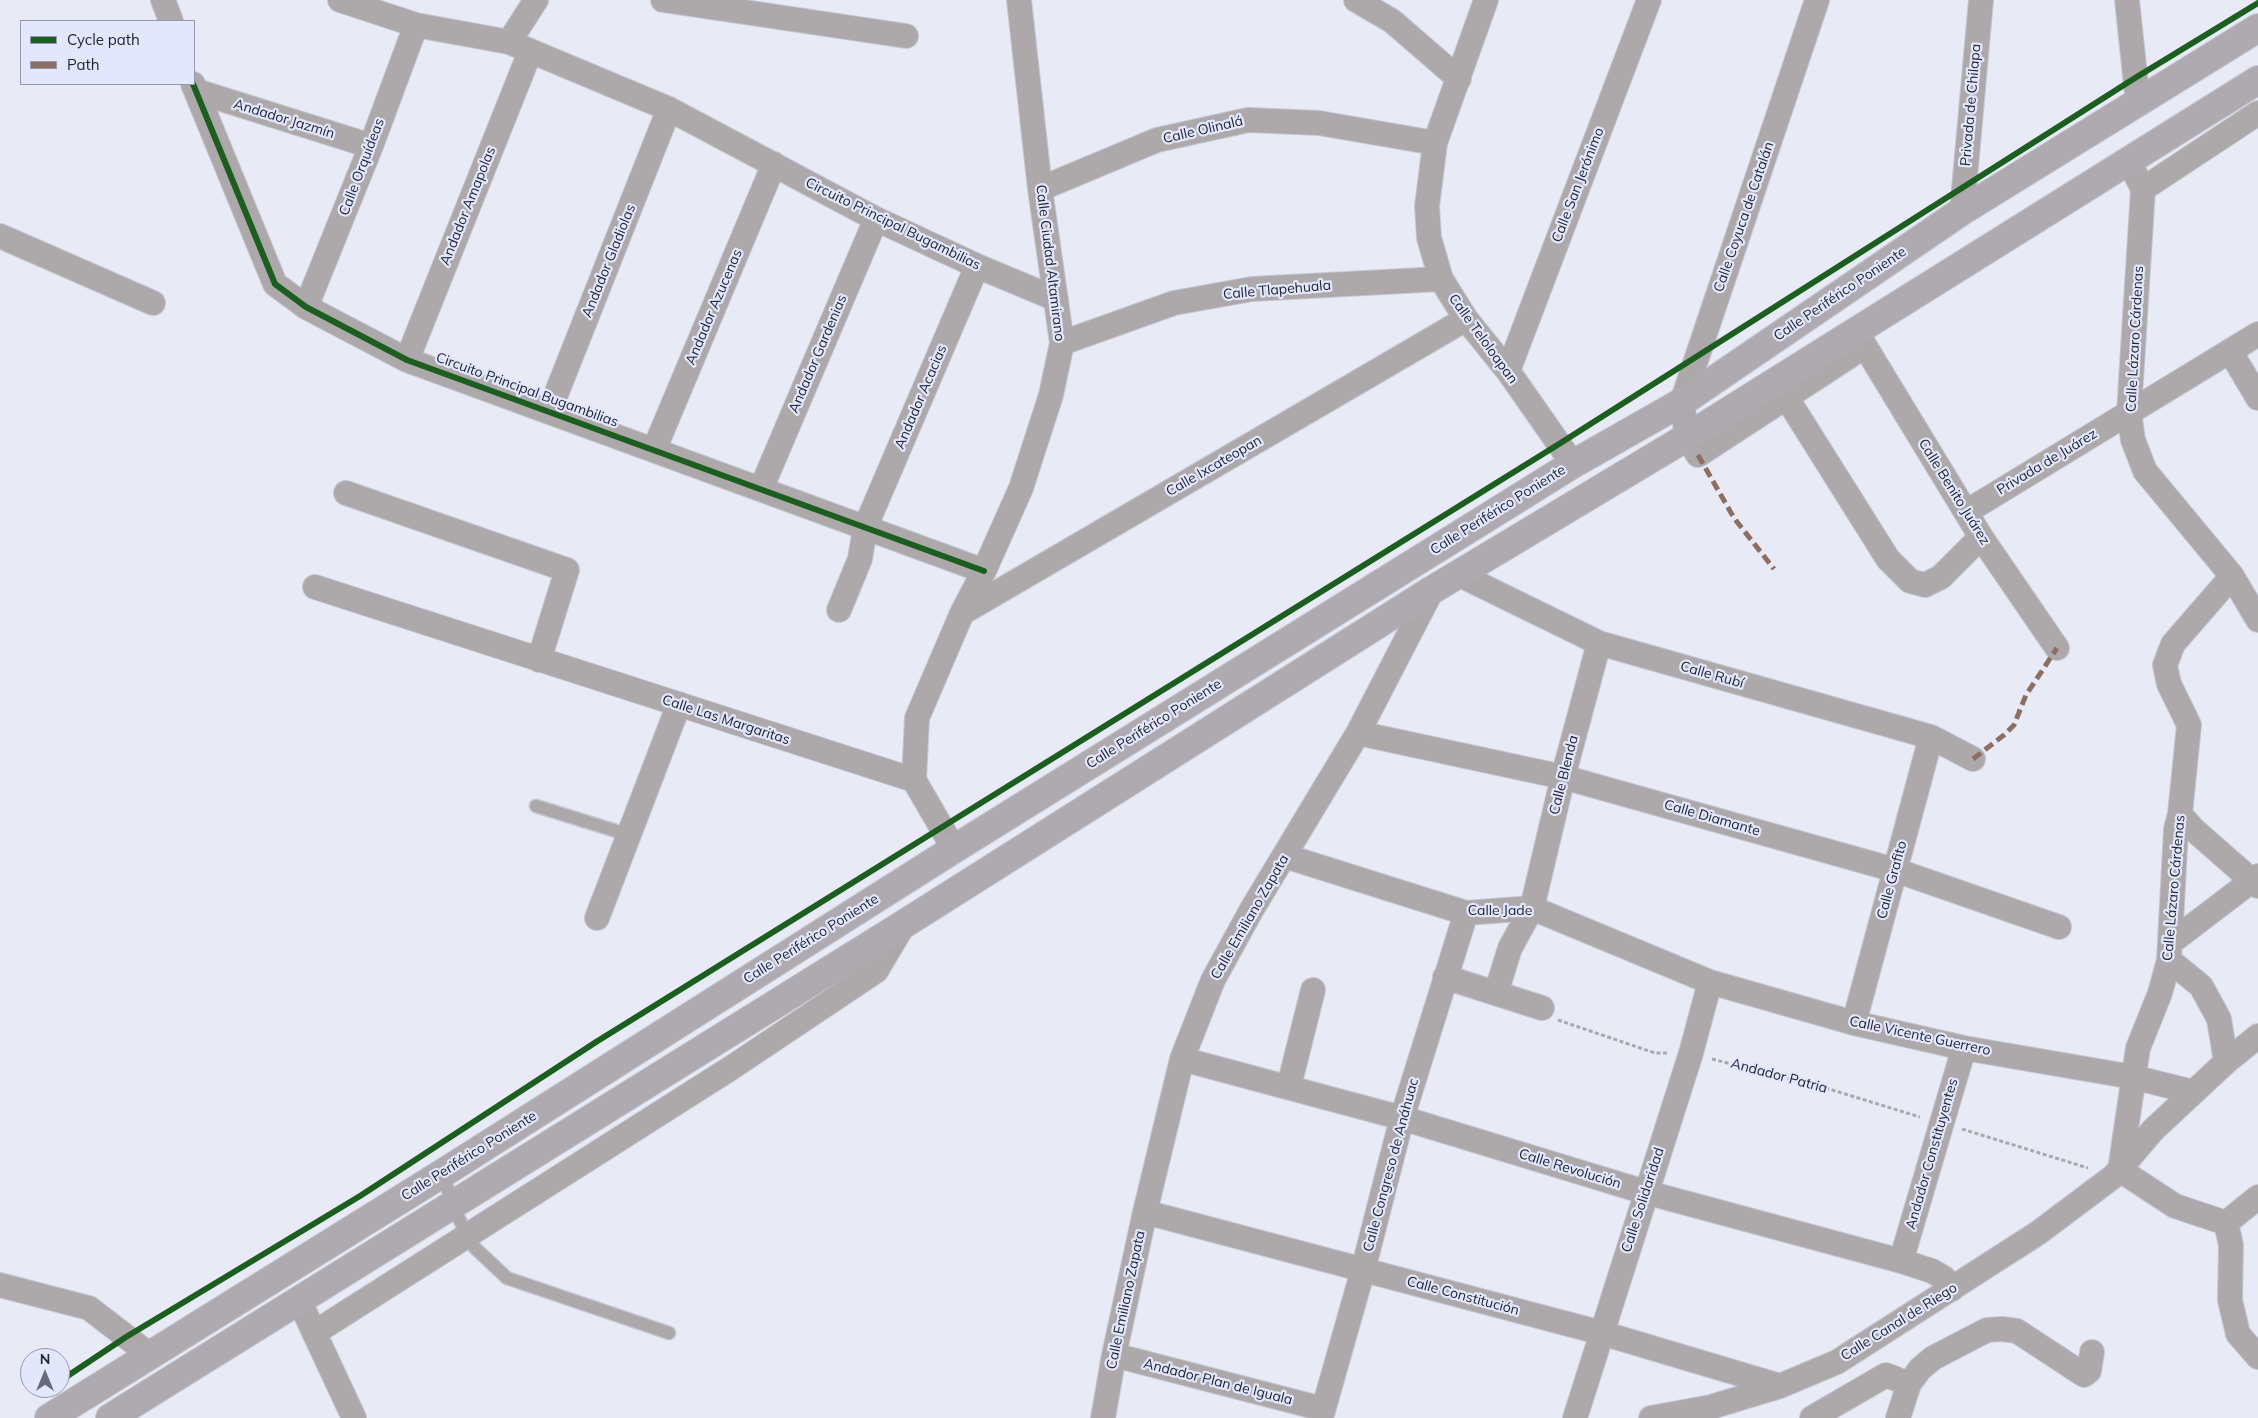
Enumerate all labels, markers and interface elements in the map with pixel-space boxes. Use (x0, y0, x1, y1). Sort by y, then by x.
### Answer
legend (20, 20, 195, 85)
text: Cycle path (67, 30, 140, 49)
street label: Privada de Chilapa (1957, 43, 1985, 167)
text: Path (67, 55, 99, 74)
street label: Andador Jazmín (232, 96, 336, 142)
street label: Calle Olinalá (1161, 113, 1245, 147)
street label: Calle Orquídeas (336, 116, 388, 218)
street label: Calle San Jerónimo (1548, 125, 1608, 245)
street label: Calle Coyuca de Catalán (1710, 140, 1778, 294)
street label: Andador Amapolas (437, 144, 499, 268)
street label: Circuito Principal Bugambilias (803, 174, 983, 274)
street label: Calle Ciudad Altamirano (1032, 184, 1068, 342)
street label: Andador Gladiolas (579, 202, 639, 320)
street label: Calle Periférico Poniente (1771, 243, 1909, 345)
street label: Andador Azucenas (682, 247, 746, 367)
street label: Calle Lázaro Cárdenas (2123, 265, 2147, 413)
street label: Calle Tlapehuala (1222, 277, 1332, 303)
street label: Calle Teloloapan (1445, 291, 1521, 387)
street label: Andador Gardenias (785, 292, 851, 416)
street label: Andador Acacias (891, 342, 951, 452)
street label: Circuito Principal Bugambilias (434, 349, 620, 431)
street label: Privada de Juárez (1994, 425, 2100, 499)
street label: Calle Ixcateopan (1163, 432, 1265, 500)
street label: Calle Benito Juárez (1915, 436, 1993, 548)
street label: Calle Periférico Poniente (1427, 462, 1569, 558)
street label: Calle Rubí (1678, 658, 1746, 692)
street label: Calle Periférico Poniente (1083, 676, 1225, 772)
street label: Calle Las Margaritas (660, 691, 792, 749)
street label: Calle Blenda (1546, 734, 1582, 816)
street label: Calle Diamante (1662, 796, 1762, 840)
street label: Calle Lázaro Cárdenas (2159, 814, 2189, 962)
street label: Calle Grafito (1874, 839, 1910, 921)
street label: Calle Emiliano Zapata (1207, 852, 1293, 982)
street label: Calle Periférico Poniente (740, 891, 882, 987)
street label: Calle Jade (1468, 903, 1532, 919)
street label: Calle Vicente Guerrero (1848, 1013, 1992, 1059)
street label: Andador Patria (1729, 1055, 1829, 1097)
street label: Calle Congreso de Anáhuac (1360, 1076, 1422, 1254)
street label: Andador Constituyentes (1902, 1077, 1962, 1231)
street label: Calle Periférico Poniente (398, 1108, 540, 1204)
street label: Calle Revolución (1517, 1145, 1623, 1193)
street label: Calle Solidaridad (1618, 1145, 1668, 1255)
street label: Calle Emiliano Zapata (1103, 1229, 1149, 1371)
street label: Calle Constitución (1405, 1273, 1521, 1319)
street label: Calle Canal de Riego (1838, 1279, 1960, 1365)
north arrow (20, 1348, 70, 1398)
text: N (40, 1350, 50, 1368)
street label: Andador Plan de Iguala (1142, 1355, 1294, 1409)

